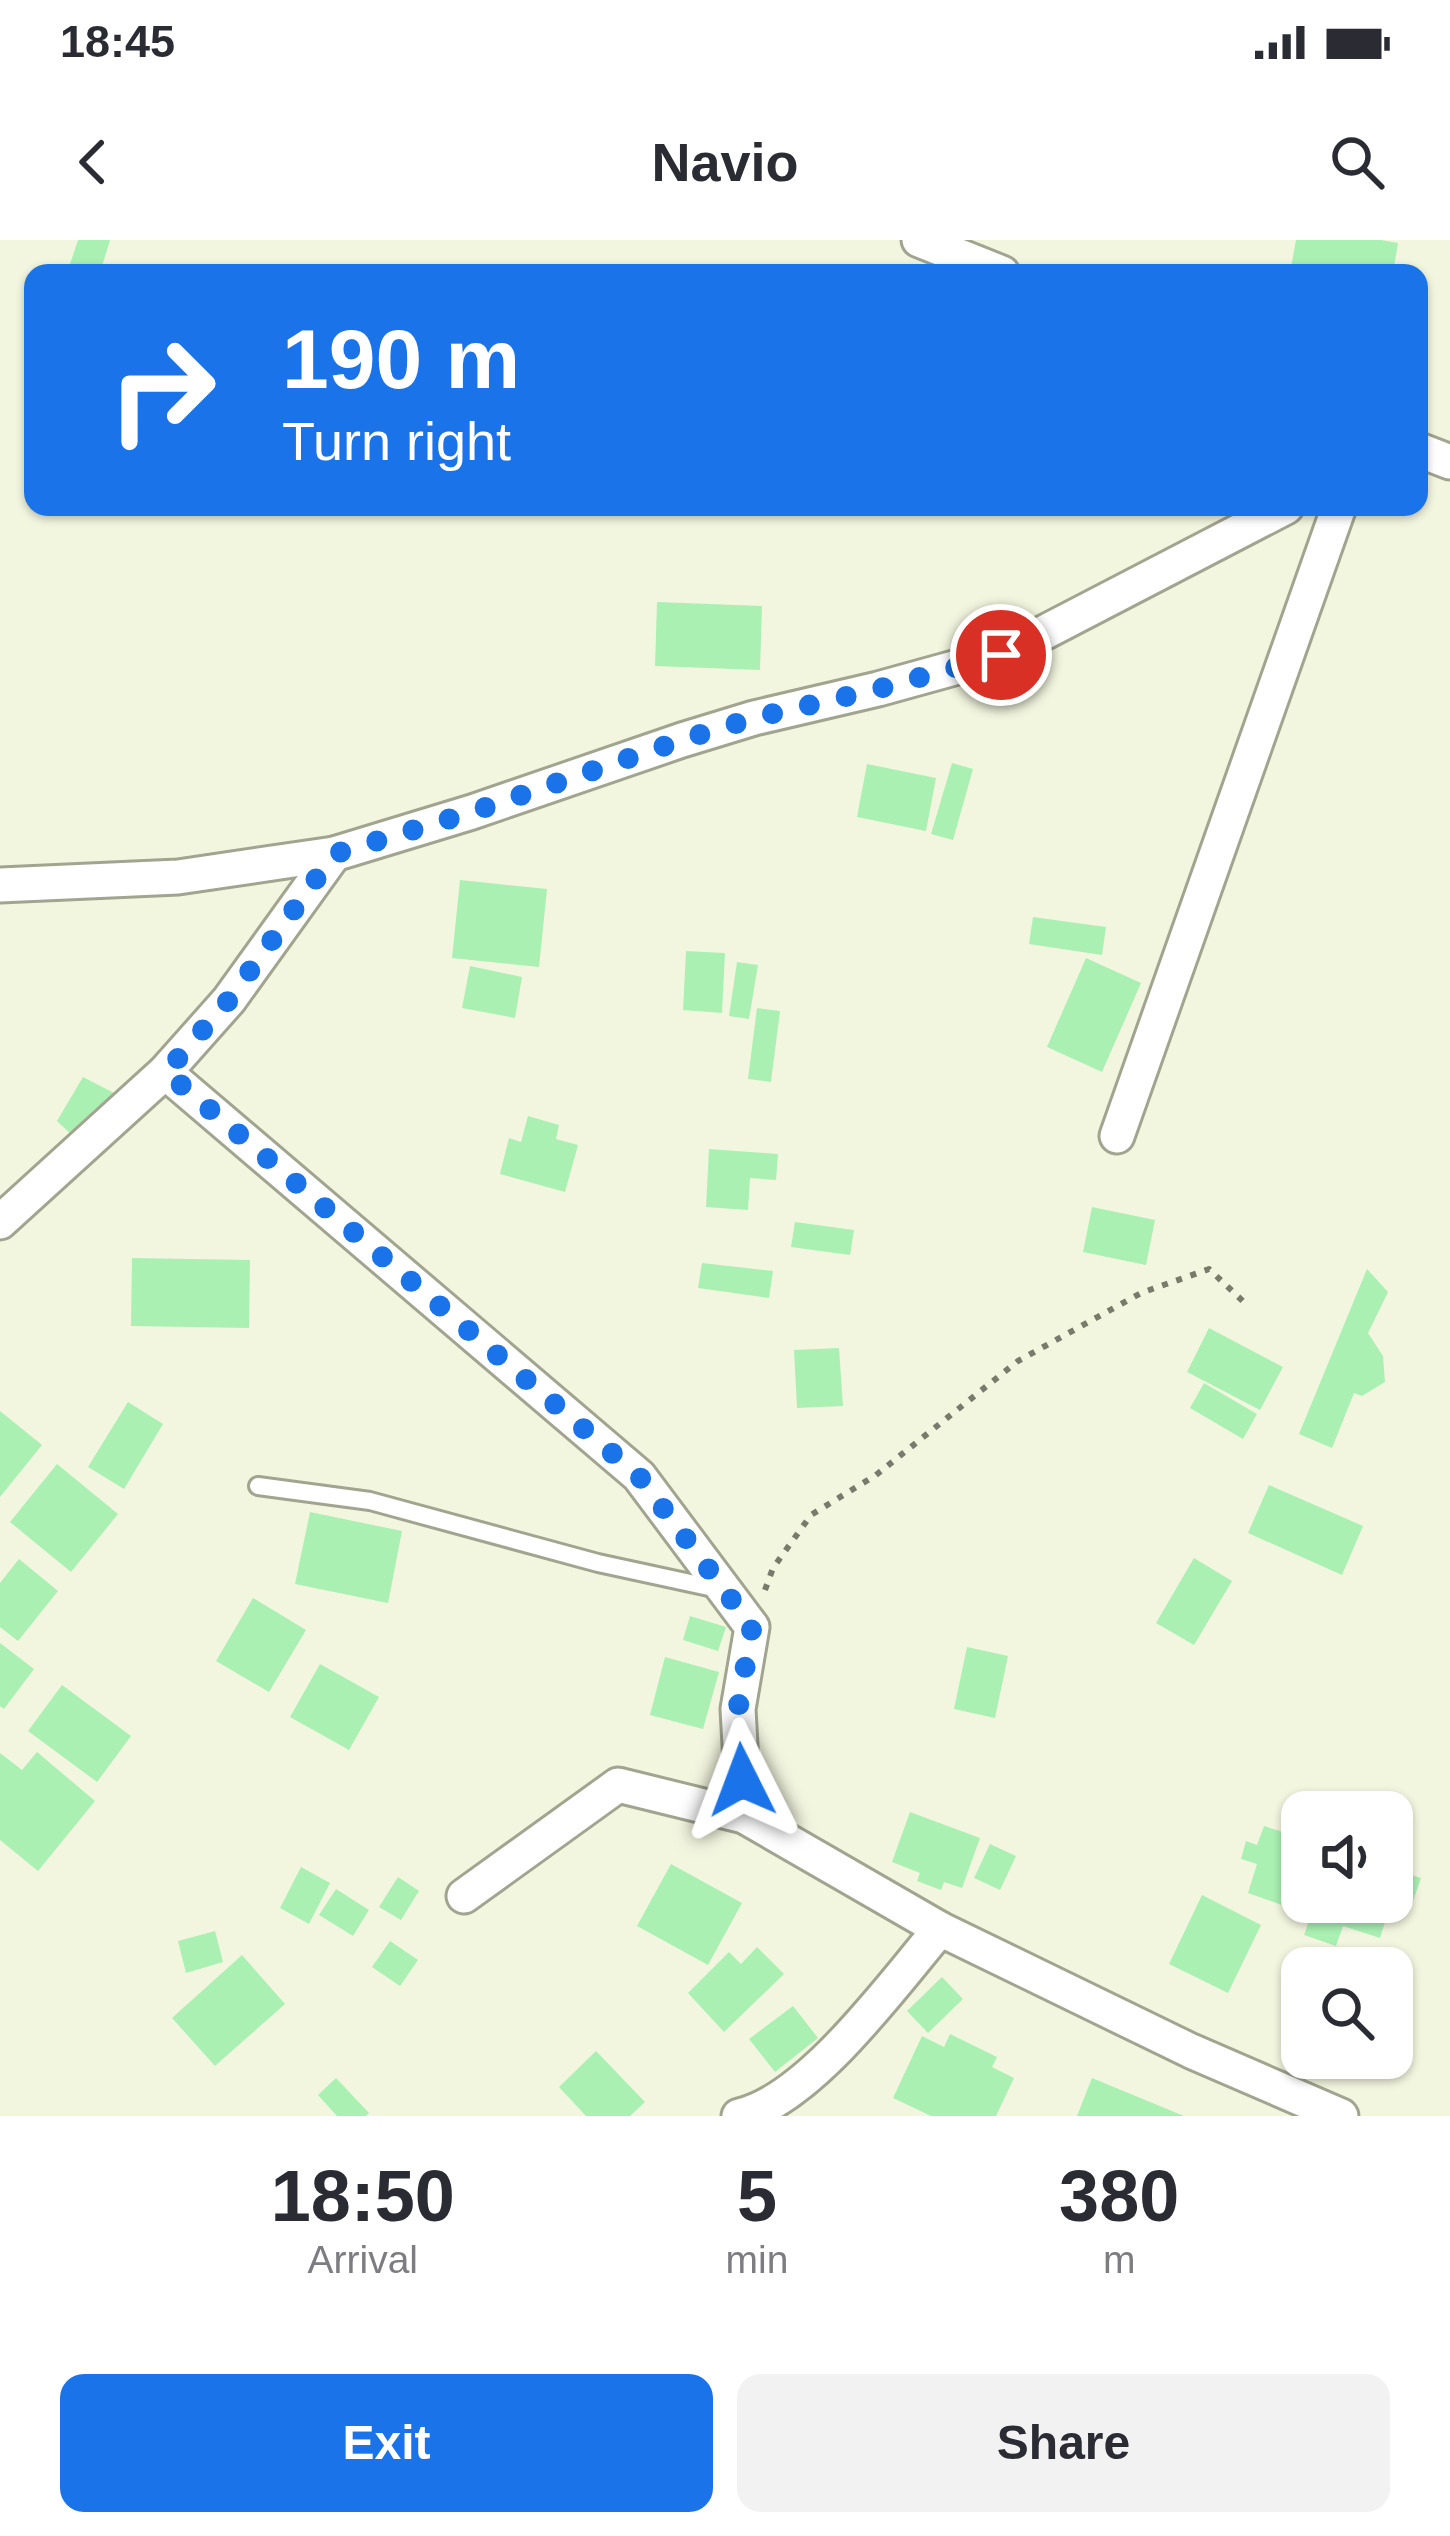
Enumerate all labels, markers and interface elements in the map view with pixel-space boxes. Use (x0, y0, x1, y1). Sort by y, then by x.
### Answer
text: 18:45 (60, 16, 175, 67)
icon: back (60, 129, 126, 195)
icon: search (1324, 129, 1390, 195)
text: Navio (651, 132, 799, 192)
icon: right (84, 312, 240, 468)
text: 190 m (282, 312, 520, 406)
text: Turn right (282, 411, 511, 471)
pin (950, 604, 1052, 706)
icon: arrive (968, 622, 1034, 688)
position arrow (679, 1717, 805, 1843)
map controls (1281, 1791, 1413, 2079)
button: sound (1281, 1791, 1413, 1923)
button: search (1281, 1947, 1413, 2079)
text: 18:50 (271, 2156, 455, 2236)
text: 5 (737, 2156, 777, 2236)
text: 380 (1059, 2156, 1179, 2236)
text: Arrival (308, 2238, 418, 2281)
text: min (726, 2238, 788, 2281)
text: m (1103, 2238, 1135, 2281)
button: Exit (60, 2374, 713, 2512)
button: Share (737, 2374, 1390, 2512)

